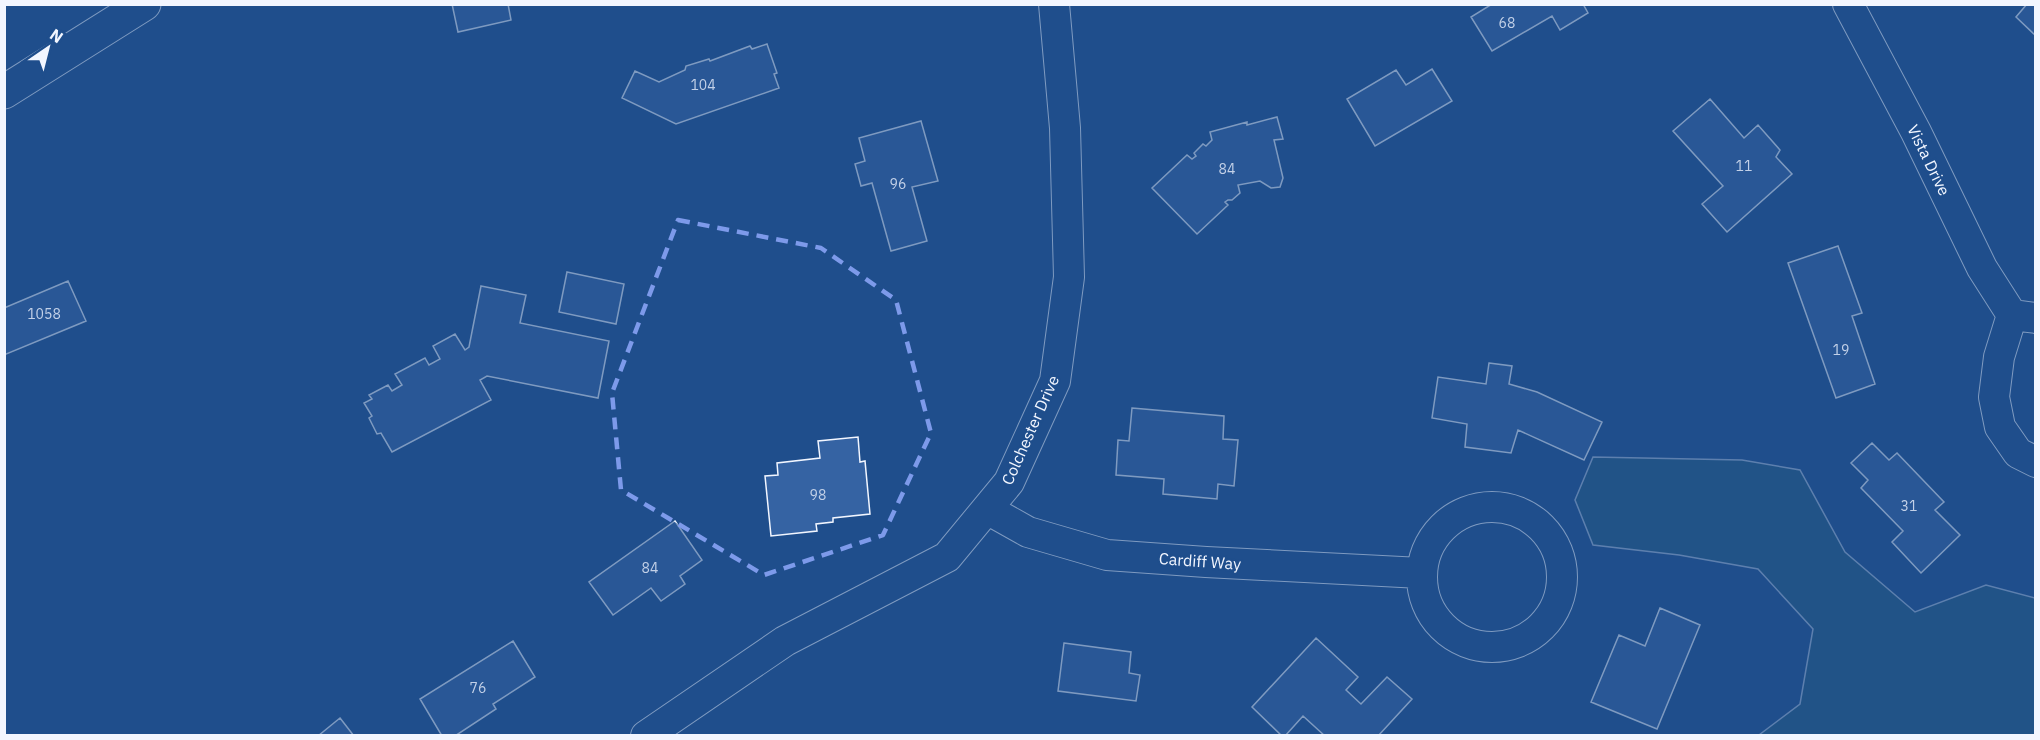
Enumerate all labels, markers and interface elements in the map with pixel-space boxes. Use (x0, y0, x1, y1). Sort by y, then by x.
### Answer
house number: 68 (1499, 14, 1515, 32)
north arrow (18, 18, 78, 78)
text: N (46, 24, 67, 47)
house number: 104 (690, 76, 716, 94)
street label: Vista Drive (1903, 121, 1955, 199)
house number: 11 (1736, 157, 1752, 175)
house number: 84 (1219, 160, 1235, 178)
house number: 96 (890, 175, 906, 193)
house number: 1058 (27, 305, 61, 323)
house number: 19 (1833, 341, 1849, 359)
street label: Colchester Drive (997, 372, 1063, 488)
house number: 98 (810, 486, 826, 504)
house number: 31 (1901, 497, 1917, 515)
street label: Cardiff Way (1158, 548, 1242, 574)
house number: 84 (642, 559, 658, 577)
house number: 76 (470, 679, 486, 697)

